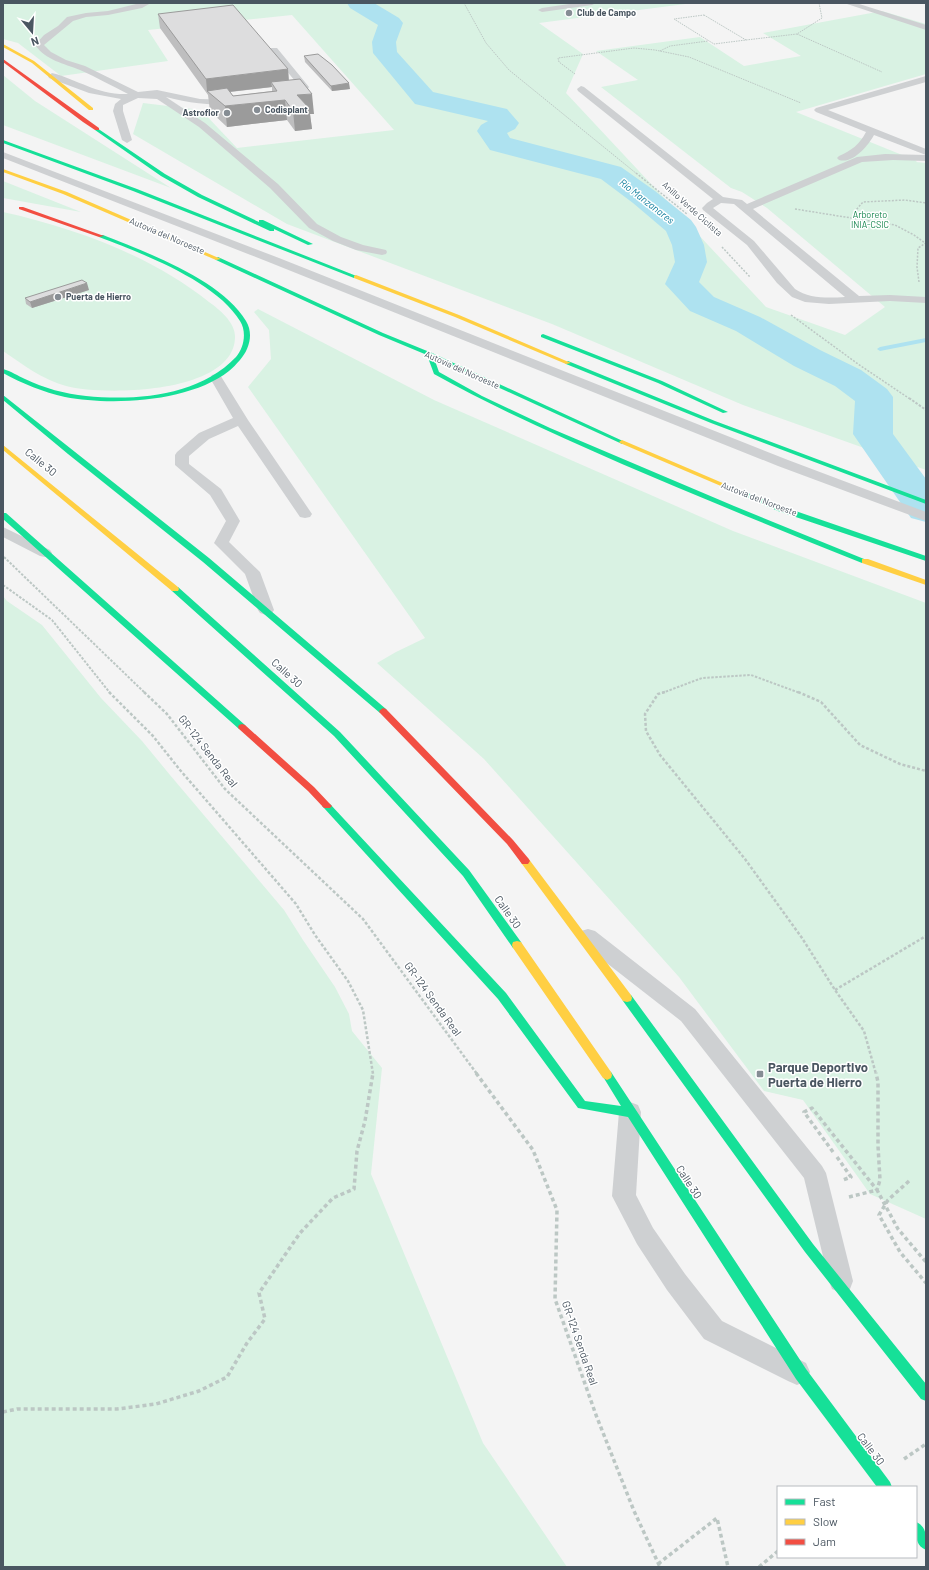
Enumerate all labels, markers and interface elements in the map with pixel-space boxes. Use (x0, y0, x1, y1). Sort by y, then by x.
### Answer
place label: Club de Campo (577, 7, 636, 18)
marker: Club de Campo (564, 8, 574, 18)
north arrow (12, 12, 52, 52)
text: N (30, 35, 41, 49)
place label: Codisplant (265, 104, 308, 115)
marker: Codisplant (252, 105, 262, 115)
place label: Astroflor (183, 107, 220, 118)
marker: Astroflor (222, 108, 232, 118)
water label: Río Manzanares (617, 176, 677, 226)
street label: Anillo Verde Ciclista (660, 179, 725, 238)
park label: Arboreto INIA-CSIC (851, 209, 889, 230)
street label: Autovía del Noroeste (128, 215, 207, 256)
place label: Puerta de Hierro (66, 291, 131, 302)
marker: Puerta de Hierro (53, 292, 63, 302)
street label: Autovía del Noroeste (423, 348, 501, 391)
street label: Calle 30 (23, 445, 60, 478)
street label: Autovía del Noroeste (720, 479, 799, 518)
street label: Calle 30 (269, 655, 306, 690)
street label: GR-124 Senda Real (176, 712, 241, 790)
street label: Calle 30 (492, 893, 524, 931)
street label: GR-124 Senda Real (402, 959, 465, 1038)
place label: Parque Deportivo Puerta de Hierro (768, 1059, 868, 1090)
marker: Parque Deportivo Puerta de Hierro (755, 1069, 765, 1079)
street label: Calle 30 (674, 1163, 705, 1201)
street label: GR-124 Senda Real (560, 1299, 601, 1387)
street label: Calle 30 (855, 1430, 888, 1467)
legend (777, 1486, 917, 1558)
text: Fast (813, 1494, 836, 1508)
text: Slow (813, 1514, 838, 1528)
text: Jam (813, 1534, 836, 1548)

